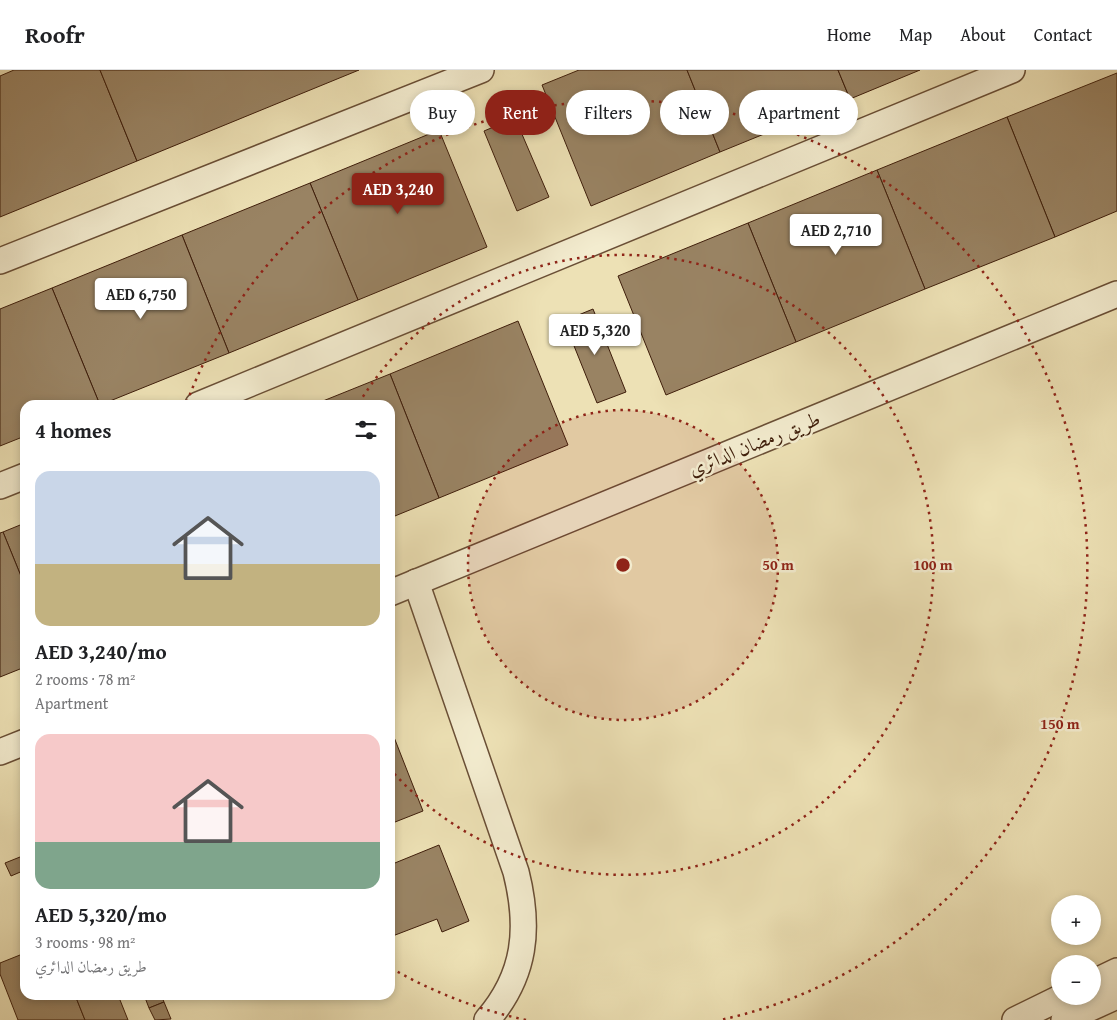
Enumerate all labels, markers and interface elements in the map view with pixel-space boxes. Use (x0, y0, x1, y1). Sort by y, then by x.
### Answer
text: Roofr (25, 17, 85, 52)
text: Home (827, 21, 871, 48)
text: Map (899, 21, 932, 48)
text: About (960, 21, 1006, 48)
text: Contact (1034, 21, 1092, 48)
chip: Buy (410, 90, 475, 135)
chip: Rent (485, 90, 556, 135)
chip: Filters (566, 90, 650, 135)
chip: New (660, 90, 729, 135)
chip: Apartment (739, 90, 858, 135)
pin: AED 3,240 (341, 172, 455, 215)
text: AED 3,240 (363, 177, 433, 201)
pin: AED 2,710 (779, 214, 893, 256)
text: AED 2,710 (801, 218, 871, 242)
pin: AED 6,750 (84, 278, 198, 320)
text: AED 6,750 (106, 282, 176, 306)
pin: AED 5,320 (538, 314, 652, 356)
text: AED 5,320 (560, 318, 630, 342)
street label: طريق رمضان الدائري (684, 403, 825, 485)
text: 4 homes (35, 415, 111, 446)
icon: filters (352, 416, 380, 444)
icon: home (163, 503, 253, 593)
text: 50 m (762, 554, 794, 575)
text: 100 m (913, 554, 953, 575)
centre of rings (614, 556, 632, 574)
text: AED 3,240/mo (35, 636, 167, 667)
text: 2 rooms · 78 m² (35, 667, 135, 691)
text: Apartment (35, 691, 108, 715)
text: 150 m (1040, 713, 1080, 734)
icon: home (163, 766, 253, 856)
map controls (1051, 895, 1101, 1005)
button: + (1051, 895, 1101, 945)
text: AED 5,320/mo (35, 899, 167, 930)
text: 3 rooms · 98 m² (35, 930, 135, 954)
text: طريق رمضان الدائري (35, 954, 147, 978)
button: − (1051, 955, 1101, 1005)

